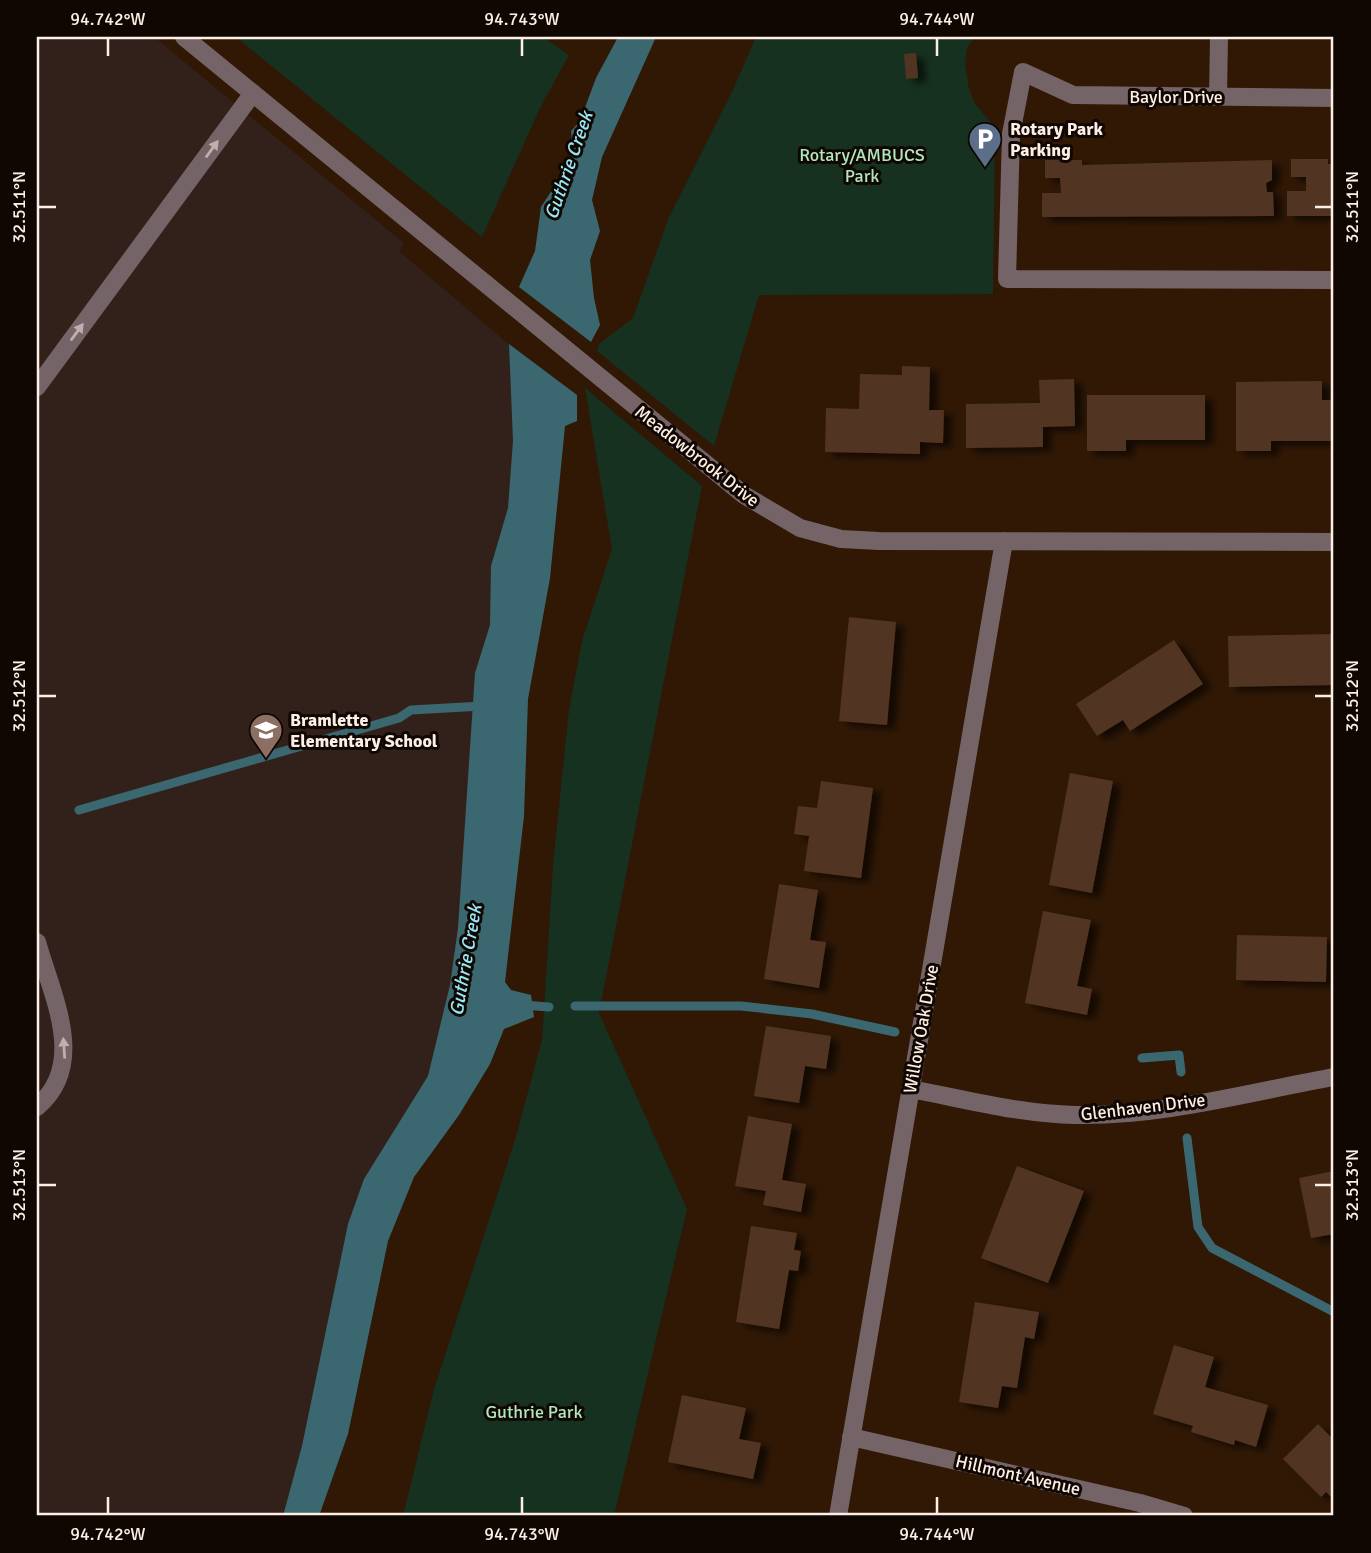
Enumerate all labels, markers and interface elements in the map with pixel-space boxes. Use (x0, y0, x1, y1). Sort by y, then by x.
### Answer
text: 94.742°W (70, 8, 146, 30)
text: 94.743°W (484, 8, 560, 30)
text: 94.744°W (899, 8, 975, 30)
street label: Baylor Drive (1129, 86, 1223, 108)
water label: Guthrie Creek (539, 107, 599, 222)
place label: Rotary Park Parking (1010, 118, 1103, 161)
parking icon: Rotary Park Parking (966, 120, 1004, 169)
one-way arrow (205, 140, 219, 158)
park label: Rotary/AMBUCS Park (799, 144, 925, 187)
text: 32.511°N (8, 171, 30, 243)
text: 32.511°N (1341, 171, 1363, 243)
one-way arrow (70, 323, 84, 341)
street label: Meadowbrook Drive (630, 401, 764, 511)
text: 32.512°N (8, 660, 30, 732)
text: 32.512°N (1341, 660, 1363, 732)
place label: Bramlette Elementary School (290, 709, 438, 752)
school or university icon: Bramlette Elementary School (247, 711, 285, 760)
water label: Guthrie Creek (444, 901, 488, 1018)
street label: Willow Oak Drive (899, 963, 943, 1095)
one-way arrow (58, 1037, 69, 1059)
street label: Glenhaven Drive (1080, 1088, 1206, 1126)
text: 32.513°N (8, 1149, 30, 1221)
text: 32.513°N (1341, 1149, 1363, 1221)
park label: Guthrie Park (486, 1401, 582, 1423)
street label: Hillmont Avenue (953, 1450, 1083, 1500)
text: 94.742°W (70, 1523, 146, 1545)
text: 94.743°W (484, 1523, 560, 1545)
text: 94.744°W (899, 1523, 975, 1545)

